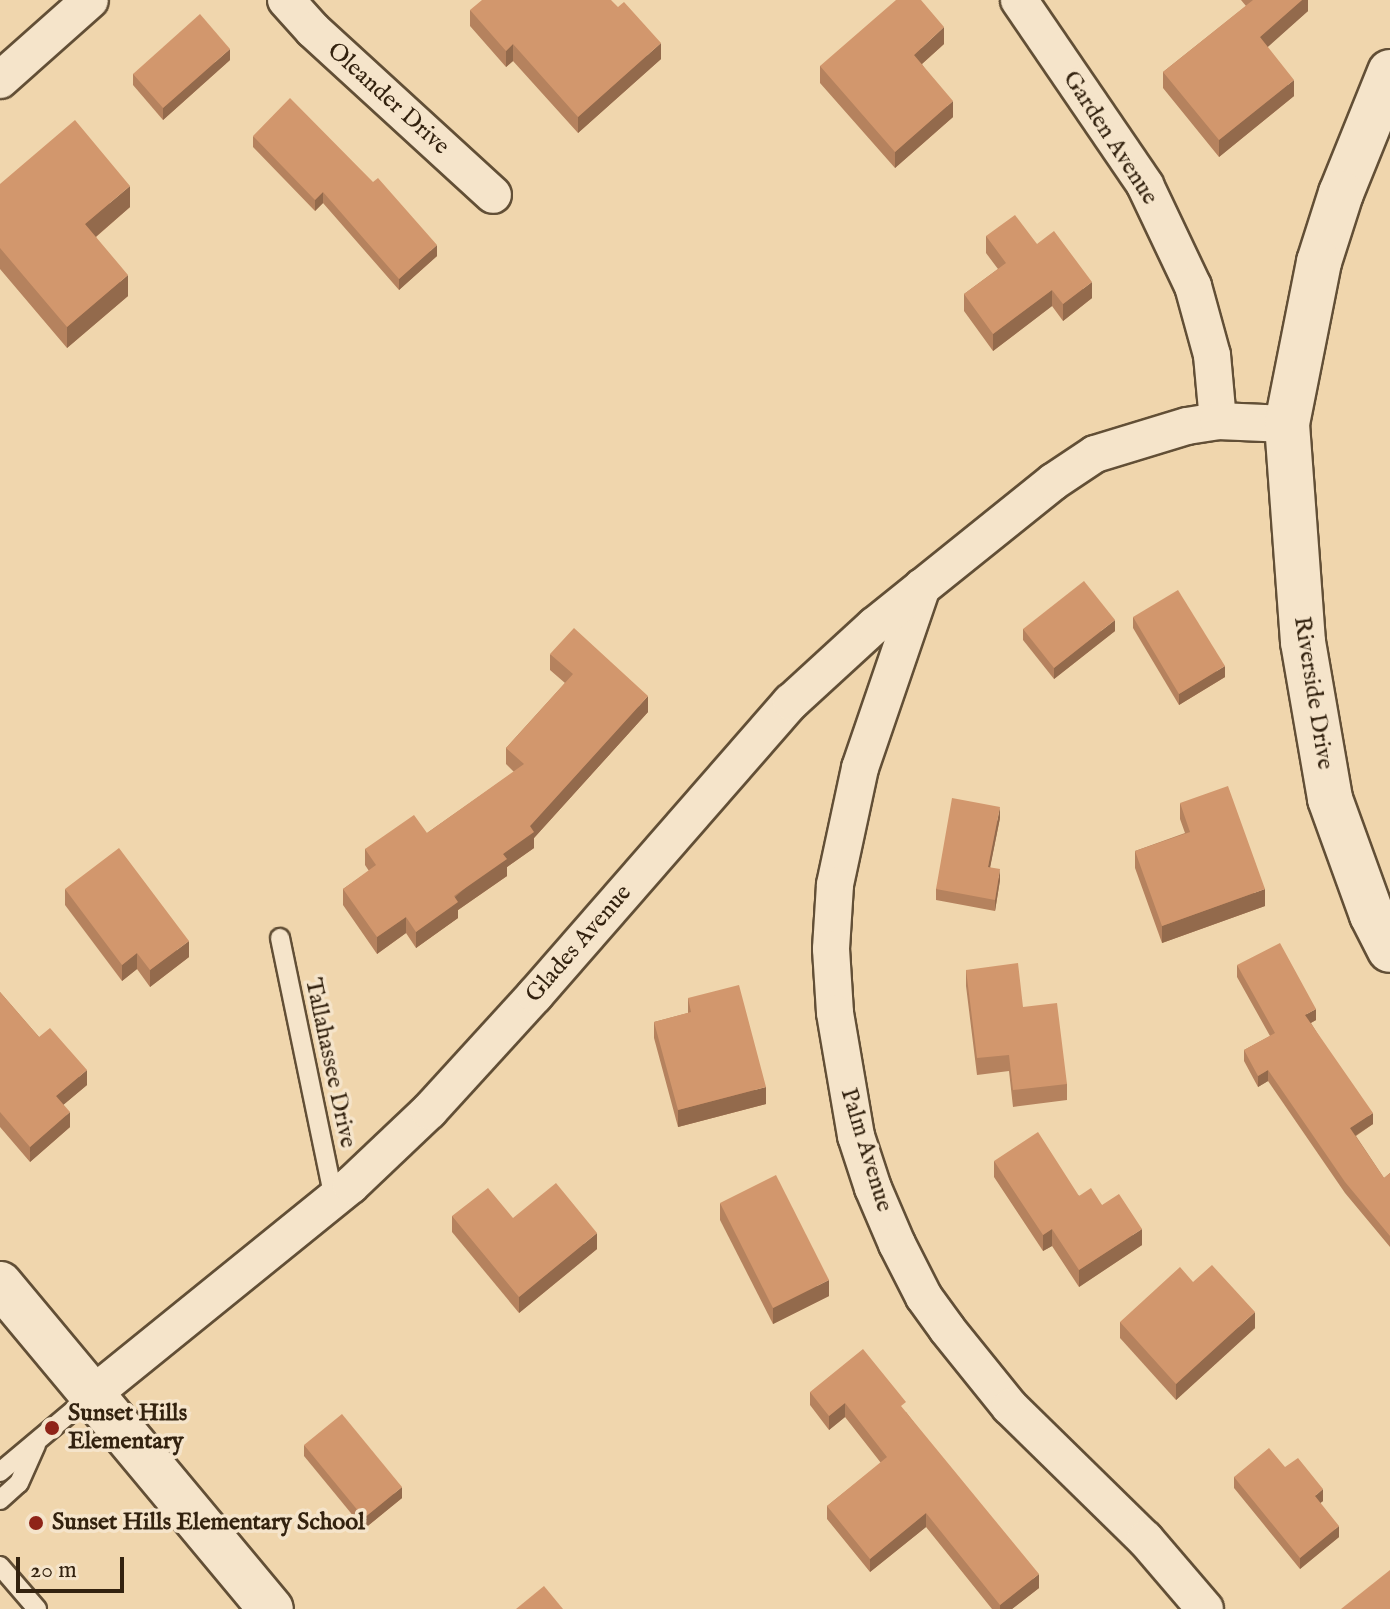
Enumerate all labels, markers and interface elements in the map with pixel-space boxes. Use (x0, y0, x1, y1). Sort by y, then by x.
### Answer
street label: Oleander Drive (321, 37, 455, 161)
street label: Garden Avenue (1056, 66, 1164, 210)
street label: Riverside Drive (1287, 614, 1339, 772)
street label: Glades Avenue (520, 879, 638, 1009)
street label: Tallahassee Drive (298, 976, 362, 1150)
street label: Palm Avenue (834, 1085, 898, 1215)
place label: Sunset Hills Elementary (68, 1400, 187, 1456)
marker: Sunset Hills Elementary (43, 1419, 61, 1437)
place label: Sunset Hills Elementary School (52, 1509, 365, 1537)
marker: Sunset Hills Elementary School (27, 1514, 45, 1532)
scale bar (20, 1541, 128, 1591)
text: 20 m (30, 1555, 77, 1586)

